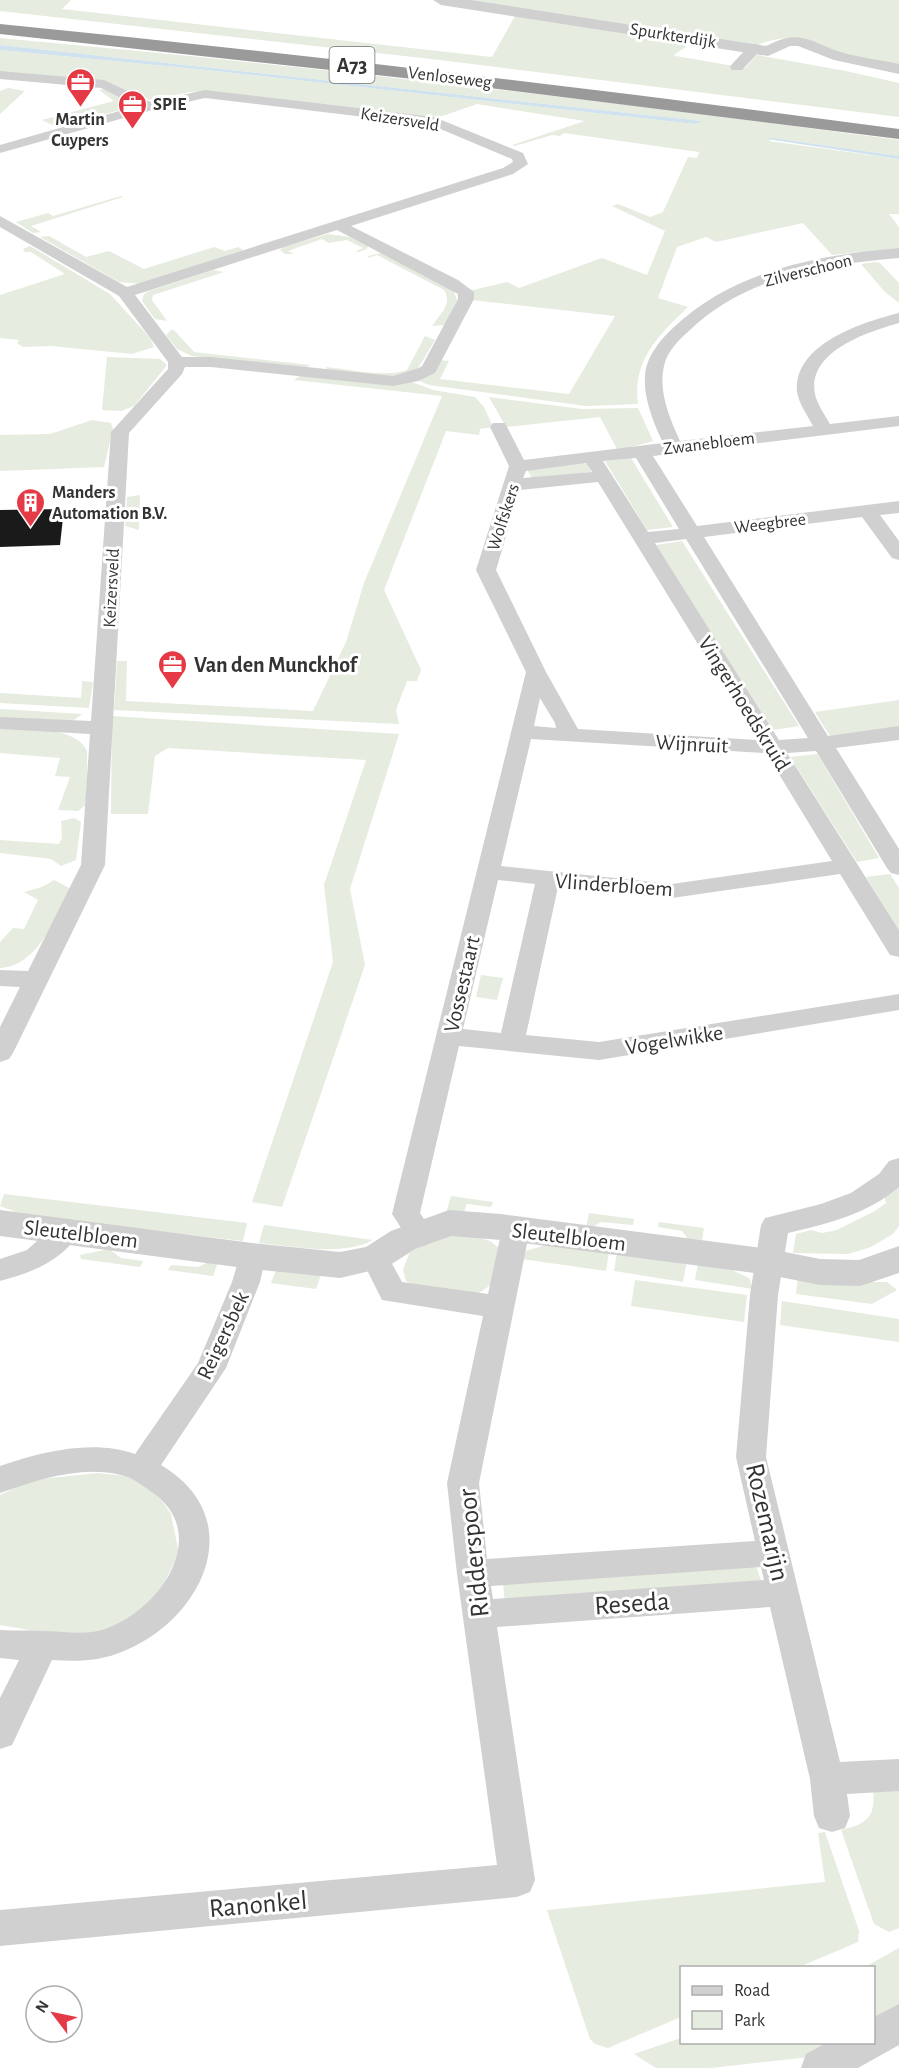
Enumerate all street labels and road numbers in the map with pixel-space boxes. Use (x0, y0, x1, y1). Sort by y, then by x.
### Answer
street label: Spurkterdijk (628, 20, 718, 52)
road number: A73 (330, 47, 374, 83)
street label: Venloseweg (407, 64, 493, 92)
street label: Keizersveld (359, 105, 440, 135)
street label: Zilverschoon (763, 251, 854, 291)
street label: Zwanebloem (662, 429, 756, 459)
street label: Wolfskers (485, 482, 523, 553)
street label: Weegbree (733, 511, 807, 537)
street label: Keizersveld (101, 548, 123, 628)
street label: Vingerhoedskruid (694, 632, 794, 775)
street label: Wijnruit (655, 731, 729, 757)
street label: Vlinderbloem (554, 870, 674, 900)
street label: Vossestaart (440, 934, 484, 1034)
street label: Vogelwikke (624, 1021, 725, 1059)
street label: Sleutelbloem (23, 1216, 139, 1252)
street label: Sleutelbloem (511, 1219, 627, 1255)
street label: Reigersbek (193, 1288, 253, 1383)
street label: Rozemarijn (740, 1460, 794, 1584)
street label: Ridderspoor (453, 1487, 494, 1619)
street label: Reseda (594, 1587, 671, 1620)
street label: Ranonkel (208, 1887, 308, 1922)

